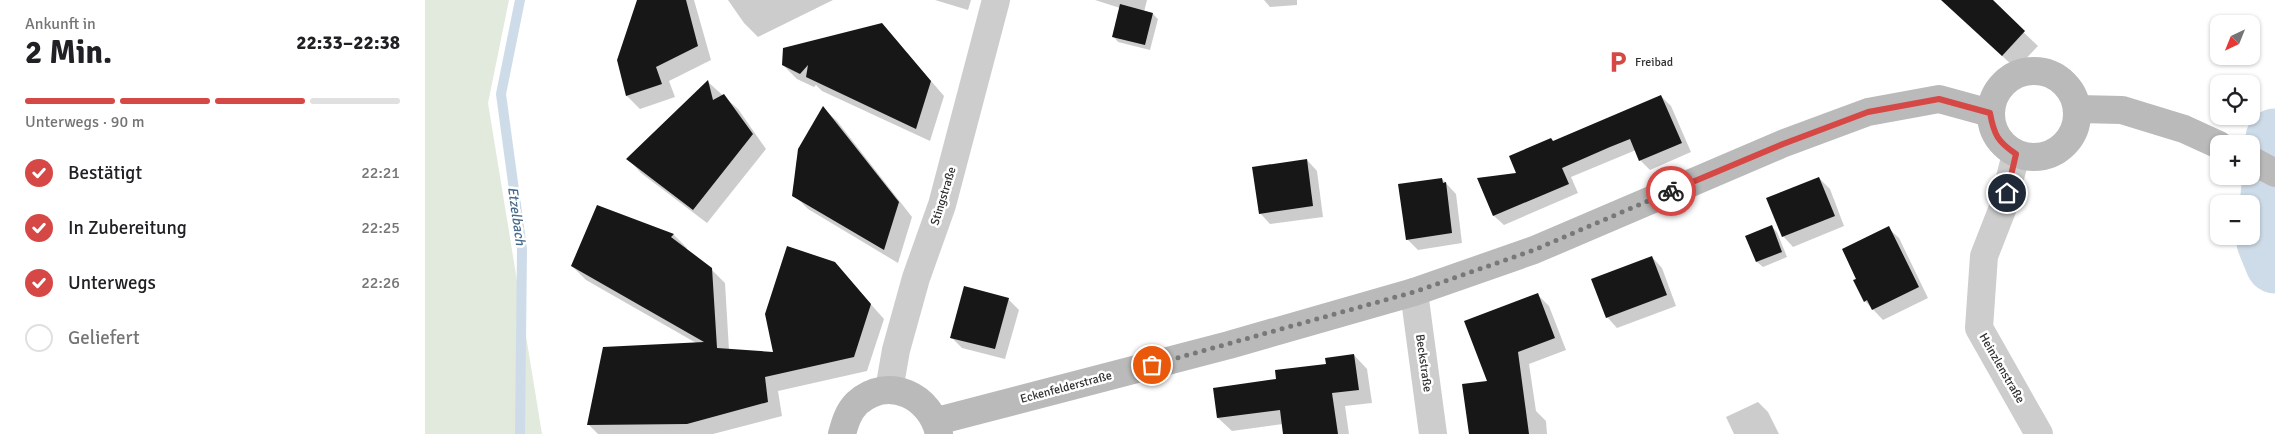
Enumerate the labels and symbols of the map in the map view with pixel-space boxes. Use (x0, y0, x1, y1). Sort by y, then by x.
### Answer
north arrow (2210, 15, 2260, 65)
parking icon: Freibad (1605, 49, 1631, 75)
place label: Freibad (1635, 55, 1673, 70)
street label: Stingstraße (927, 165, 959, 227)
courier (1646, 166, 1696, 216)
pin (1986, 172, 2028, 214)
water label: Etzelbach (504, 186, 529, 247)
street label: Heinzlenstraße (1975, 330, 2028, 406)
street label: Beckstraße (1412, 333, 1435, 393)
pin (1131, 344, 1173, 386)
street label: Eckenfelderstraße (1019, 368, 1114, 407)

